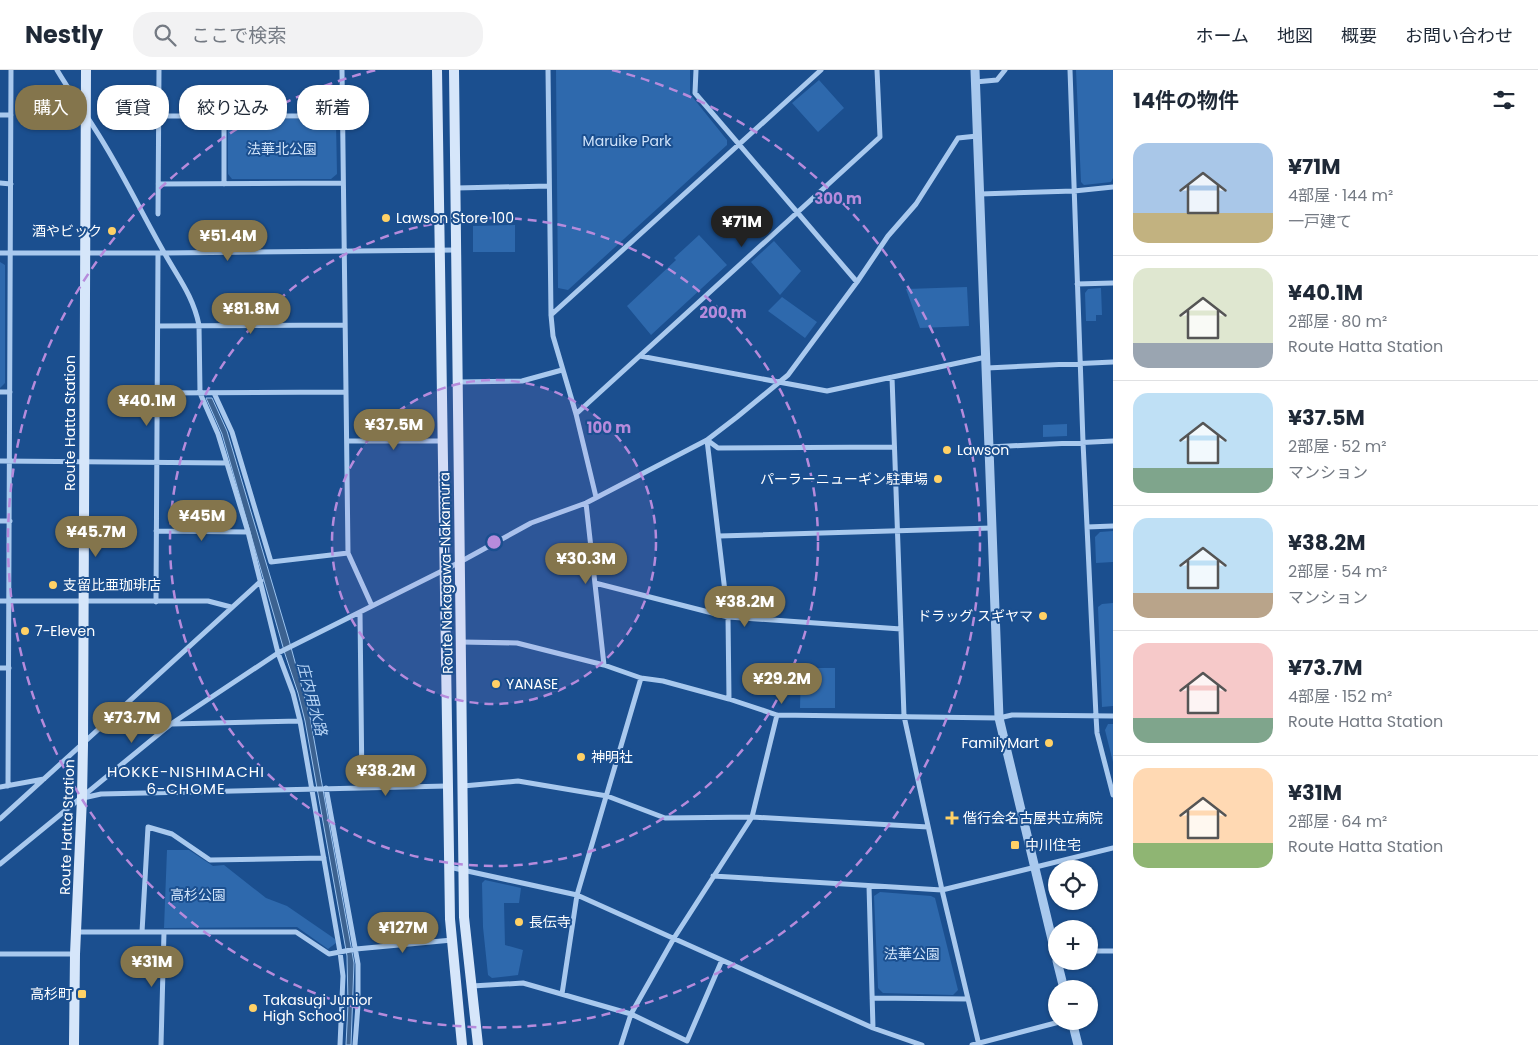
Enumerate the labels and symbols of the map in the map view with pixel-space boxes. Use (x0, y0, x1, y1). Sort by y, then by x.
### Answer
park label: Maruike Park (583, 131, 672, 151)
park label: 法華北公園 (247, 139, 317, 159)
text: 300 m (814, 188, 862, 209)
pin: ¥71M (712, 206, 772, 248)
place label: Lawson Store 100 (396, 208, 514, 228)
marker: Lawson Store 100 (380, 212, 392, 224)
pin: ¥51.4M (187, 220, 269, 262)
place label: 酒やビック (32, 221, 102, 241)
marker: 酒やビック (106, 225, 118, 237)
pin: ¥81.8M (210, 292, 292, 335)
text: 200 m (699, 302, 747, 323)
street label: Route Hatta Station (60, 355, 80, 491)
pin: ¥40.1M (106, 384, 188, 427)
pin: ¥37.5M (353, 408, 435, 451)
text: 100 m (587, 417, 631, 438)
place label: Lawson (957, 440, 1009, 460)
marker: Lawson (941, 444, 953, 456)
place label: パーラーニューギン駐車場 (760, 469, 928, 489)
street label: Route Nakagawa-Nakamura (434, 472, 458, 674)
marker: パーラーニューギン駐車場 (932, 473, 944, 485)
pin: ¥45M (172, 500, 232, 542)
pin: ¥45.7M (55, 516, 137, 558)
centre of rings (485, 533, 503, 551)
pin: ¥30.3M (545, 542, 627, 585)
place label: 支留比亜珈琲店 (63, 575, 161, 595)
marker: 支留比亜珈琲店 (47, 579, 59, 591)
pin: ¥38.2M (704, 586, 786, 628)
place label: ドラッグ スギヤマ (917, 606, 1033, 626)
marker: ドラッグ スギヤマ (1037, 610, 1049, 622)
place label: 7-Eleven (35, 621, 95, 641)
marker: 7-Eleven (19, 625, 31, 637)
water label: 庄内用水路 (293, 660, 333, 740)
pin: ¥29.2M (741, 662, 823, 705)
place label: YANASE (506, 674, 558, 694)
marker: YANASE (490, 678, 502, 690)
pin: ¥73.7M (91, 702, 173, 744)
place label: FamilyMart (961, 733, 1039, 753)
marker: FamilyMart (1043, 737, 1055, 749)
place label: 神明社 (591, 747, 633, 767)
marker: 神明社 (575, 751, 587, 763)
pin: ¥38.2M (345, 754, 427, 797)
street label: Route Hatta Station (55, 759, 79, 895)
district label: HOKKE-NISHIMACHI 6-CHOME (107, 761, 265, 799)
place label: 偕行会名古屋共立病院 (963, 808, 1103, 828)
marker: 偕行会名古屋共立病院 (945, 811, 959, 825)
place label: 中川住宅 (1025, 835, 1081, 855)
marker: 中川住宅 (1009, 839, 1021, 851)
park label: 高杉公園 (170, 885, 226, 905)
pin: ¥127M (368, 912, 438, 954)
place label: 長伝寺 (529, 912, 571, 932)
marker: 長伝寺 (513, 916, 525, 928)
park label: 法華公園 (884, 944, 940, 964)
pin: ¥31M (122, 946, 182, 988)
place label: 高杉町 (30, 984, 72, 1004)
marker: 高杉町 (76, 988, 88, 1000)
place label: Takasugi Junior High School (263, 990, 373, 1026)
marker: Takasugi Junior High School (247, 1002, 259, 1014)

